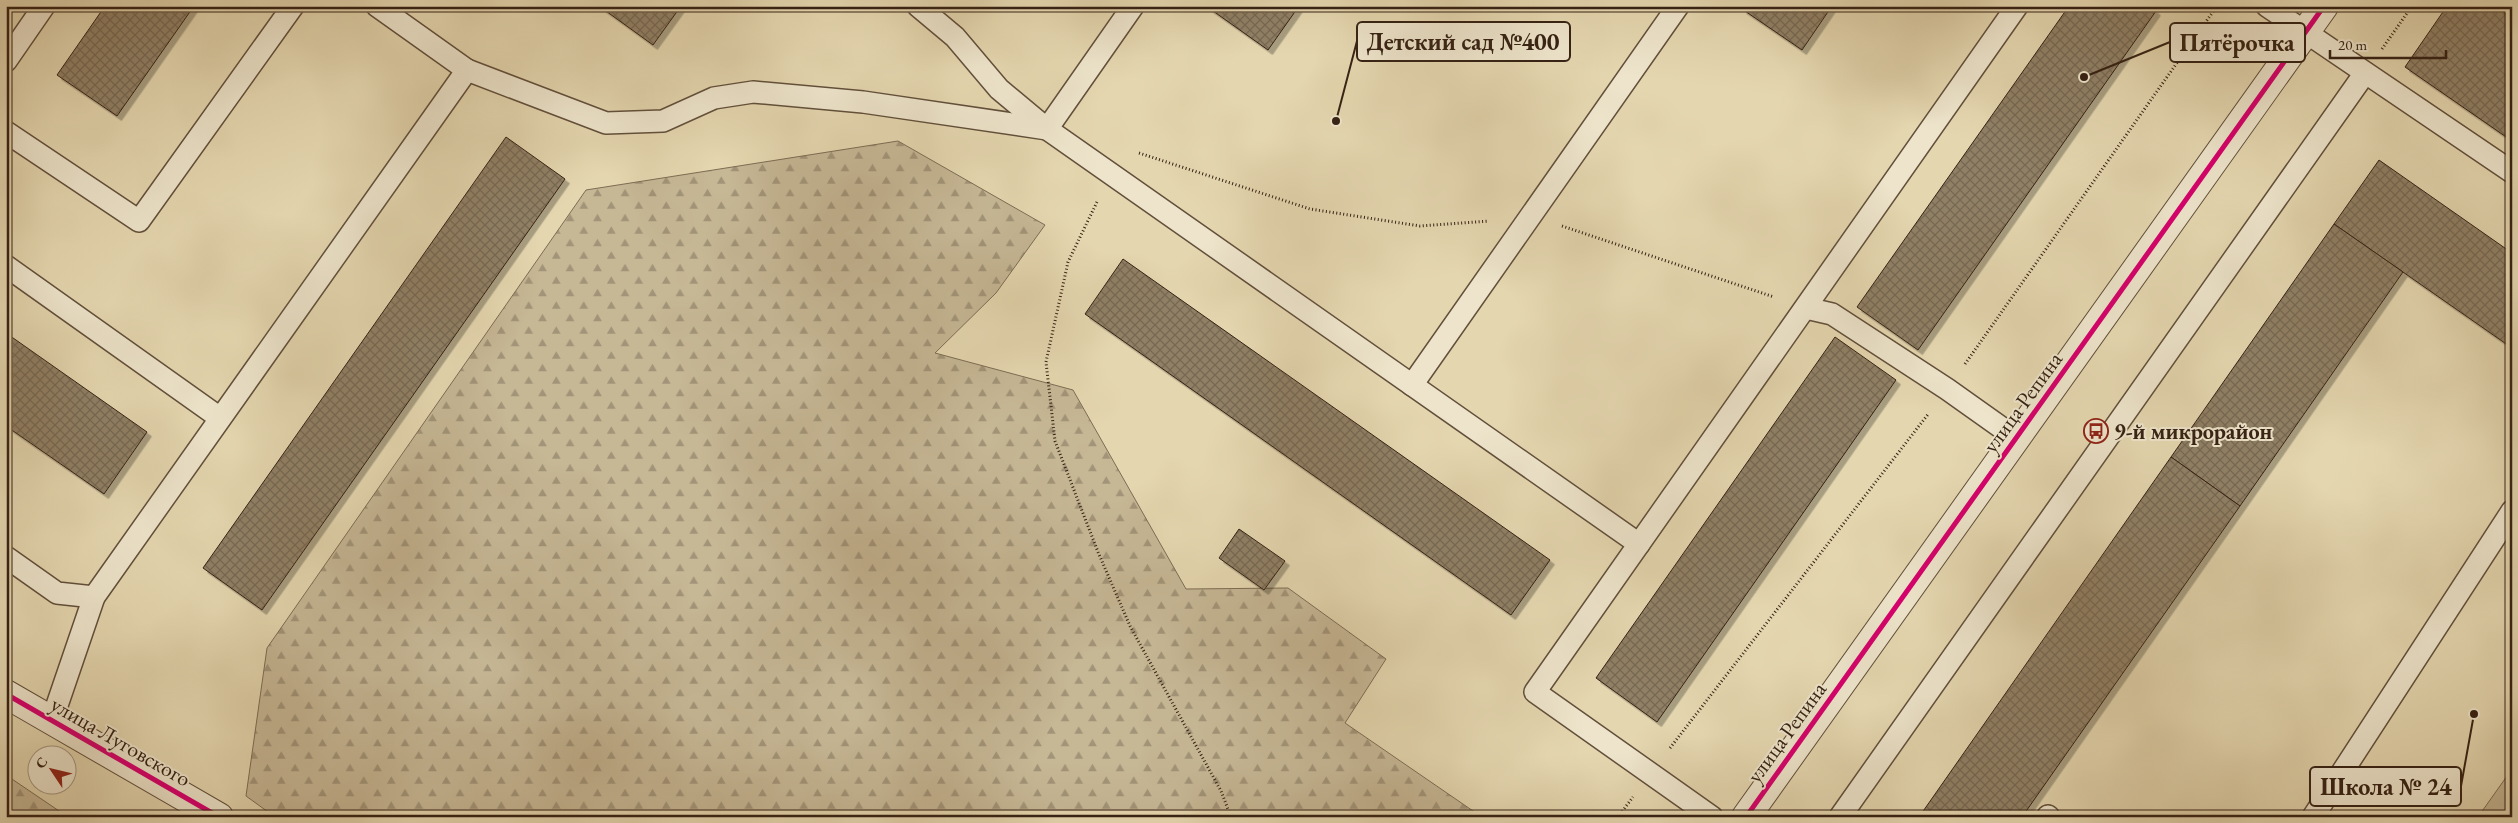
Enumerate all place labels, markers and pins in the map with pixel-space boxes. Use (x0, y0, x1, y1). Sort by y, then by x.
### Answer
callout: Детский сад №400 (1357, 22, 1570, 61)
callout: Пятёрочка (2170, 23, 2305, 62)
place label: 9-й микрорайон (2114, 417, 2272, 446)
bus stop icon: 9-й микрорайон (2083, 418, 2109, 444)
callout: Школа № 24 (2310, 767, 2461, 806)

